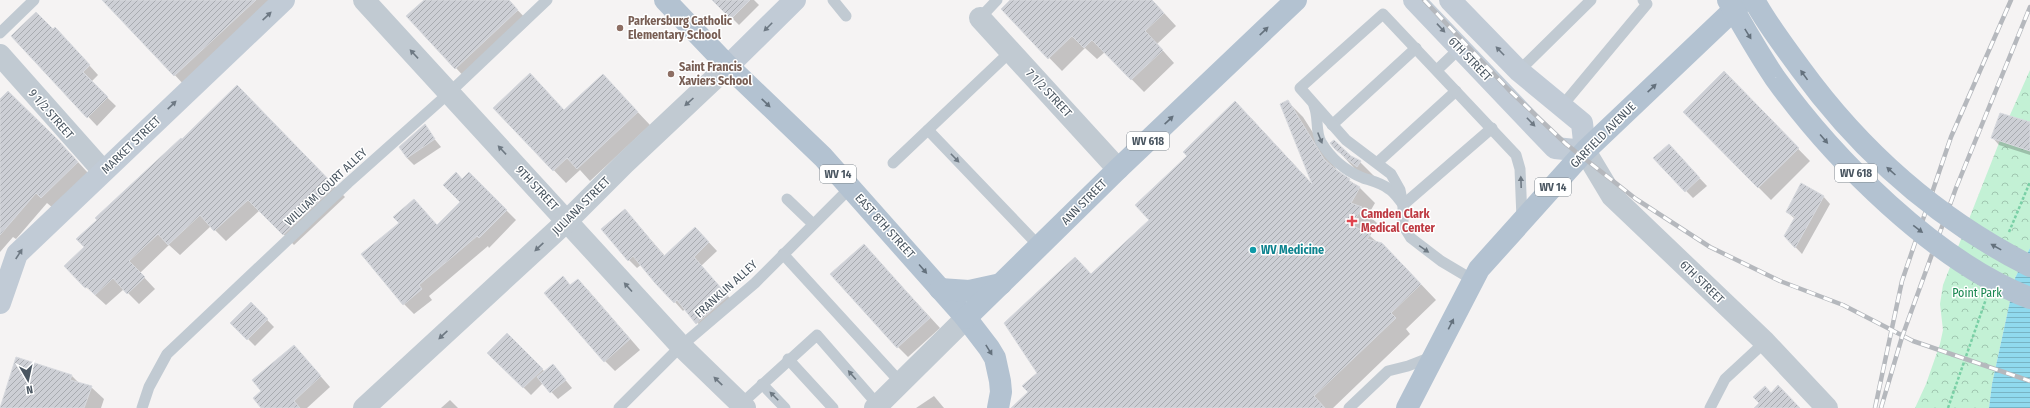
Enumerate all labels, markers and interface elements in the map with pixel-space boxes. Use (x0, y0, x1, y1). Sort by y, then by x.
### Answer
one-way arrow (262, 11, 272, 21)
place label: Parkersburg Catholic Elementary School (628, 14, 733, 42)
marker: Parkersburg Catholic Elementary School (615, 23, 625, 33)
one-way arrow (763, 23, 773, 32)
one-way arrow (1436, 23, 1446, 33)
one-way arrow (1259, 26, 1269, 36)
one-way arrow (1744, 29, 1752, 39)
street label: 6TH STREET (1446, 34, 1495, 84)
one-way arrow (1495, 46, 1505, 56)
one-way arrow (409, 49, 418, 59)
place label: Saint Francis Xaviers School (678, 60, 752, 88)
street label: 7 1/2 STREET (1023, 66, 1075, 120)
marker: Saint Francis Xaviers School (666, 69, 676, 79)
one-way arrow (1800, 69, 1808, 80)
one-way arrow (1647, 83, 1657, 92)
street label: 9 1/2 STREET (26, 86, 77, 142)
one-way arrow (684, 97, 694, 107)
one-way arrow (761, 98, 771, 108)
street label: GARFIELD AVENUE (1567, 99, 1639, 171)
one-way arrow (167, 100, 177, 110)
street label: MARKET STREET (99, 113, 164, 177)
one-way arrow (1164, 116, 1175, 125)
one-way arrow (1526, 117, 1536, 127)
road number: WV 618 (1127, 132, 1169, 150)
one-way arrow (1318, 132, 1324, 144)
one-way arrow (1820, 133, 1829, 144)
street label: WILLIAM COURT ALLEY (282, 145, 370, 229)
one-way arrow (497, 145, 507, 155)
one-way arrow (950, 153, 960, 163)
street label: 9TH STREET (513, 163, 561, 214)
road number: WV 618 (1835, 164, 1877, 182)
road number: WV 14 (820, 165, 856, 183)
one-way arrow (1886, 167, 1896, 176)
street label: JULIANA STREET (549, 174, 613, 238)
one-way arrow (1518, 175, 1524, 188)
street label: ANN STREET (1058, 176, 1110, 228)
road number: WV 14 (1535, 178, 1571, 196)
street label: EAST 8TH STREET (852, 191, 918, 261)
place label: Camden Clark Medical Center (1361, 207, 1436, 235)
marker: Camden Clark Medical Center (1346, 215, 1358, 227)
one-way arrow (1913, 224, 1923, 232)
one-way arrow (534, 242, 544, 252)
place label: WV Medicine (1261, 243, 1324, 257)
one-way arrow (1990, 244, 2001, 251)
marker: WV Medicine (1248, 245, 1258, 255)
one-way arrow (1419, 245, 1430, 253)
one-way arrow (15, 249, 23, 260)
street label: FRANKLIN ALLEY (692, 257, 760, 321)
street label: 6TH STREET (1677, 258, 1727, 307)
one-way arrow (918, 263, 927, 274)
one-way arrow (623, 282, 632, 292)
park label: Point Park (1952, 286, 2002, 300)
one-way arrow (1448, 318, 1454, 329)
one-way arrow (438, 331, 448, 340)
one-way arrow (986, 344, 993, 356)
north arrow (8, 360, 48, 400)
one-way arrow (848, 370, 857, 381)
one-way arrow (712, 376, 723, 385)
text: N (25, 382, 34, 396)
one-way arrow (769, 391, 778, 401)

